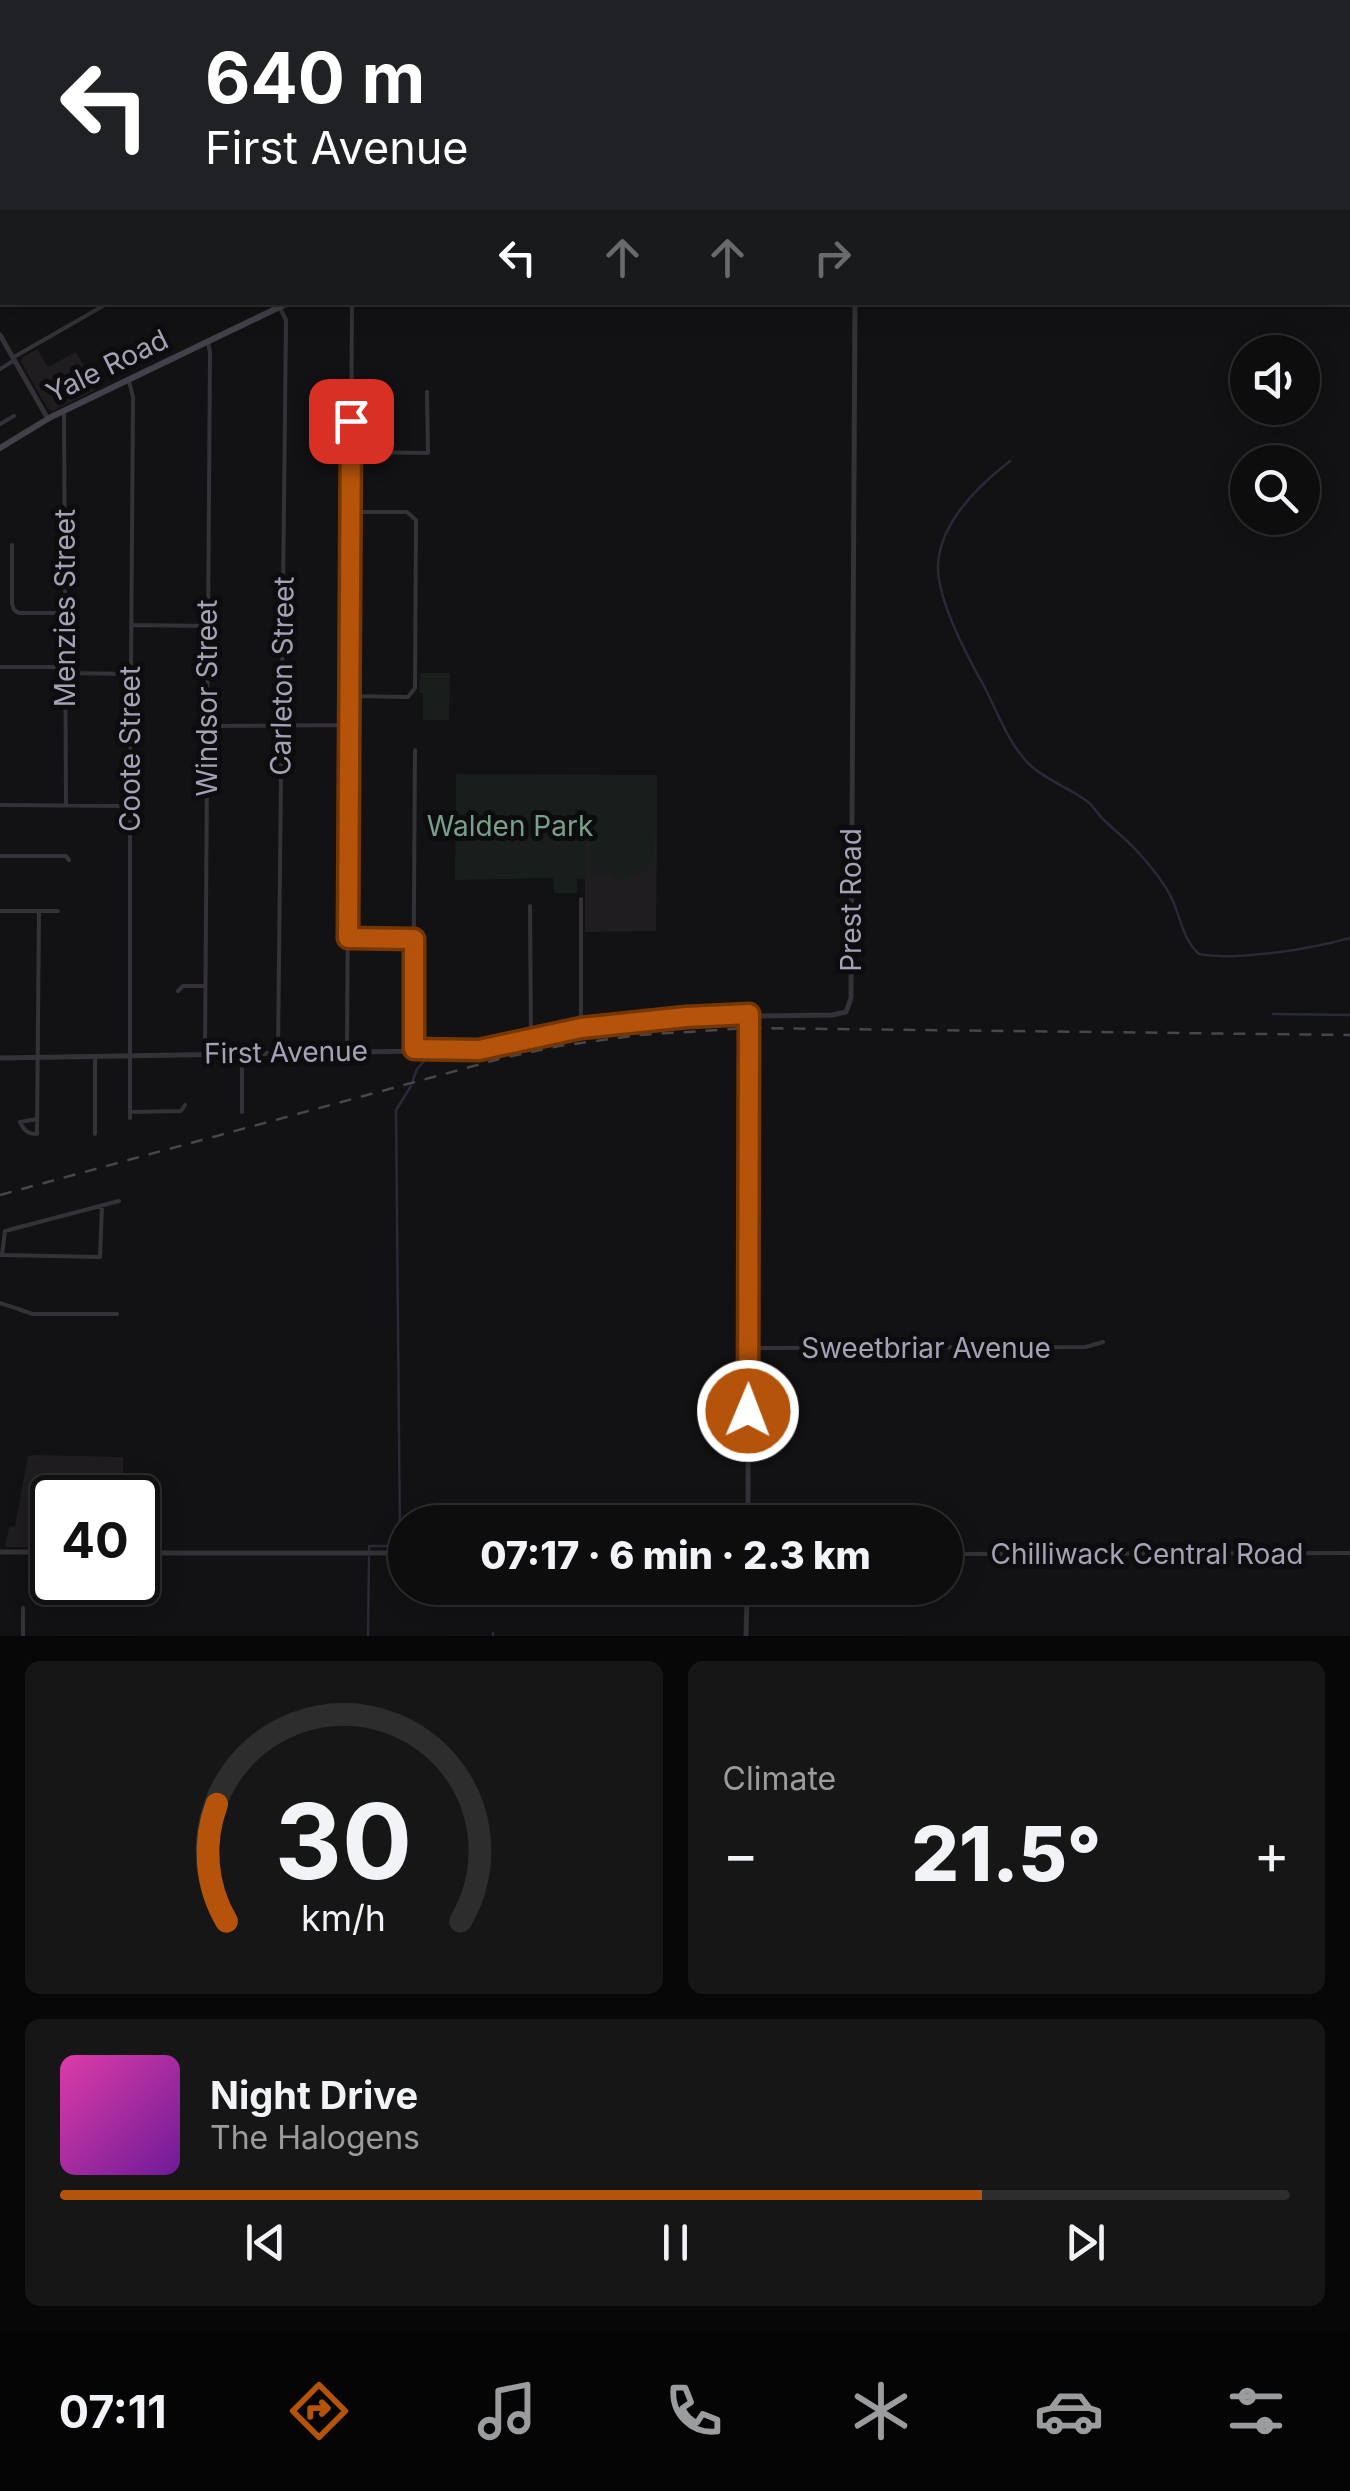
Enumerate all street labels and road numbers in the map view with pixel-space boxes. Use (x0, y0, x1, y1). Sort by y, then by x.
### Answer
street label: Yale Road (41, 322, 173, 410)
street label: Menzies Street (48, 509, 82, 707)
street label: Carleton Street (263, 576, 301, 776)
street label: Windsor Street (190, 599, 224, 797)
street label: Coote Street (113, 666, 147, 832)
street label: Prest Road (834, 828, 868, 972)
street label: First Avenue (204, 1034, 368, 1070)
street label: Sweetbriar Avenue (801, 1331, 1051, 1365)
street label: Chilliwack Central Road (991, 1537, 1303, 1571)

